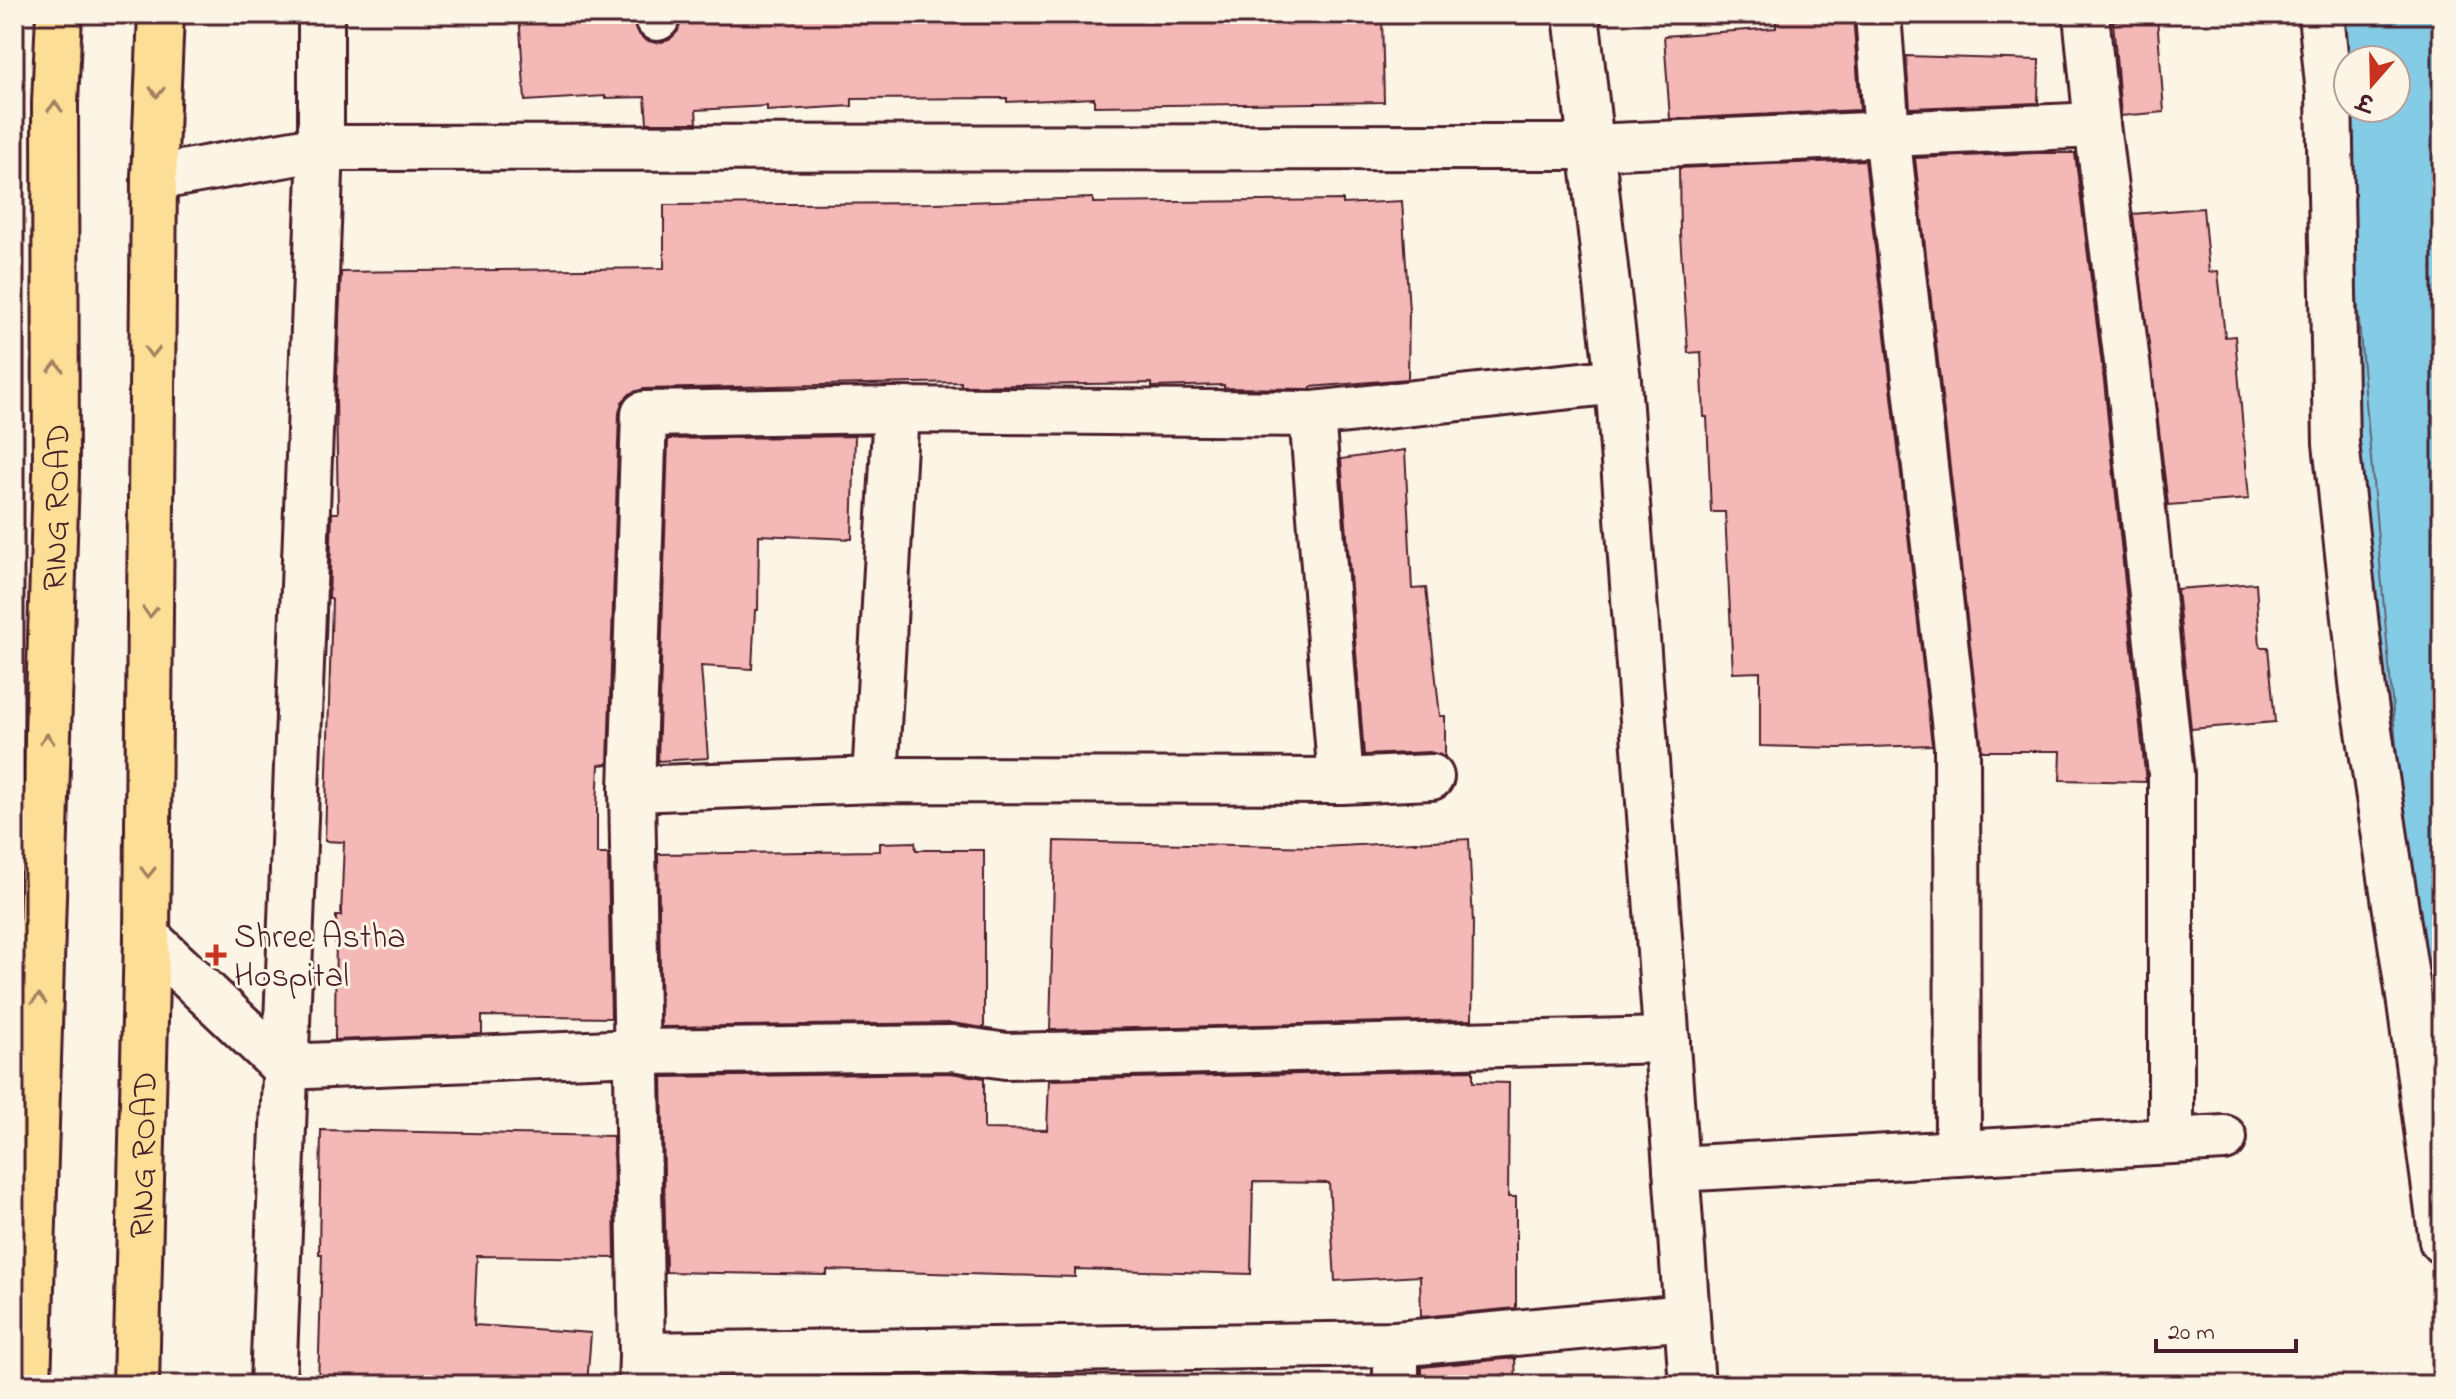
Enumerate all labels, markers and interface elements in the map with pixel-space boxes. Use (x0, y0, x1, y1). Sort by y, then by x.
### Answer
north arrow (2332, 44, 2412, 124)
text: उ (2352, 82, 2380, 118)
one-way arrow (149, 86, 166, 99)
one-way arrow (47, 100, 64, 113)
one-way arrow (144, 346, 161, 359)
one-way arrow (47, 360, 65, 373)
street label: RING ROAD (31, 424, 85, 592)
one-way arrow (141, 606, 159, 619)
one-way arrow (39, 732, 56, 745)
one-way arrow (139, 866, 157, 879)
place label: Shree Astha Hospital (234, 914, 406, 1003)
marker: Shree Astha Hospital (205, 944, 227, 966)
one-way arrow (30, 992, 48, 1005)
street label: RING ROAD (119, 1071, 173, 1239)
scale bar (2156, 1303, 2296, 1353)
text: 20 m (2168, 1316, 2215, 1351)

